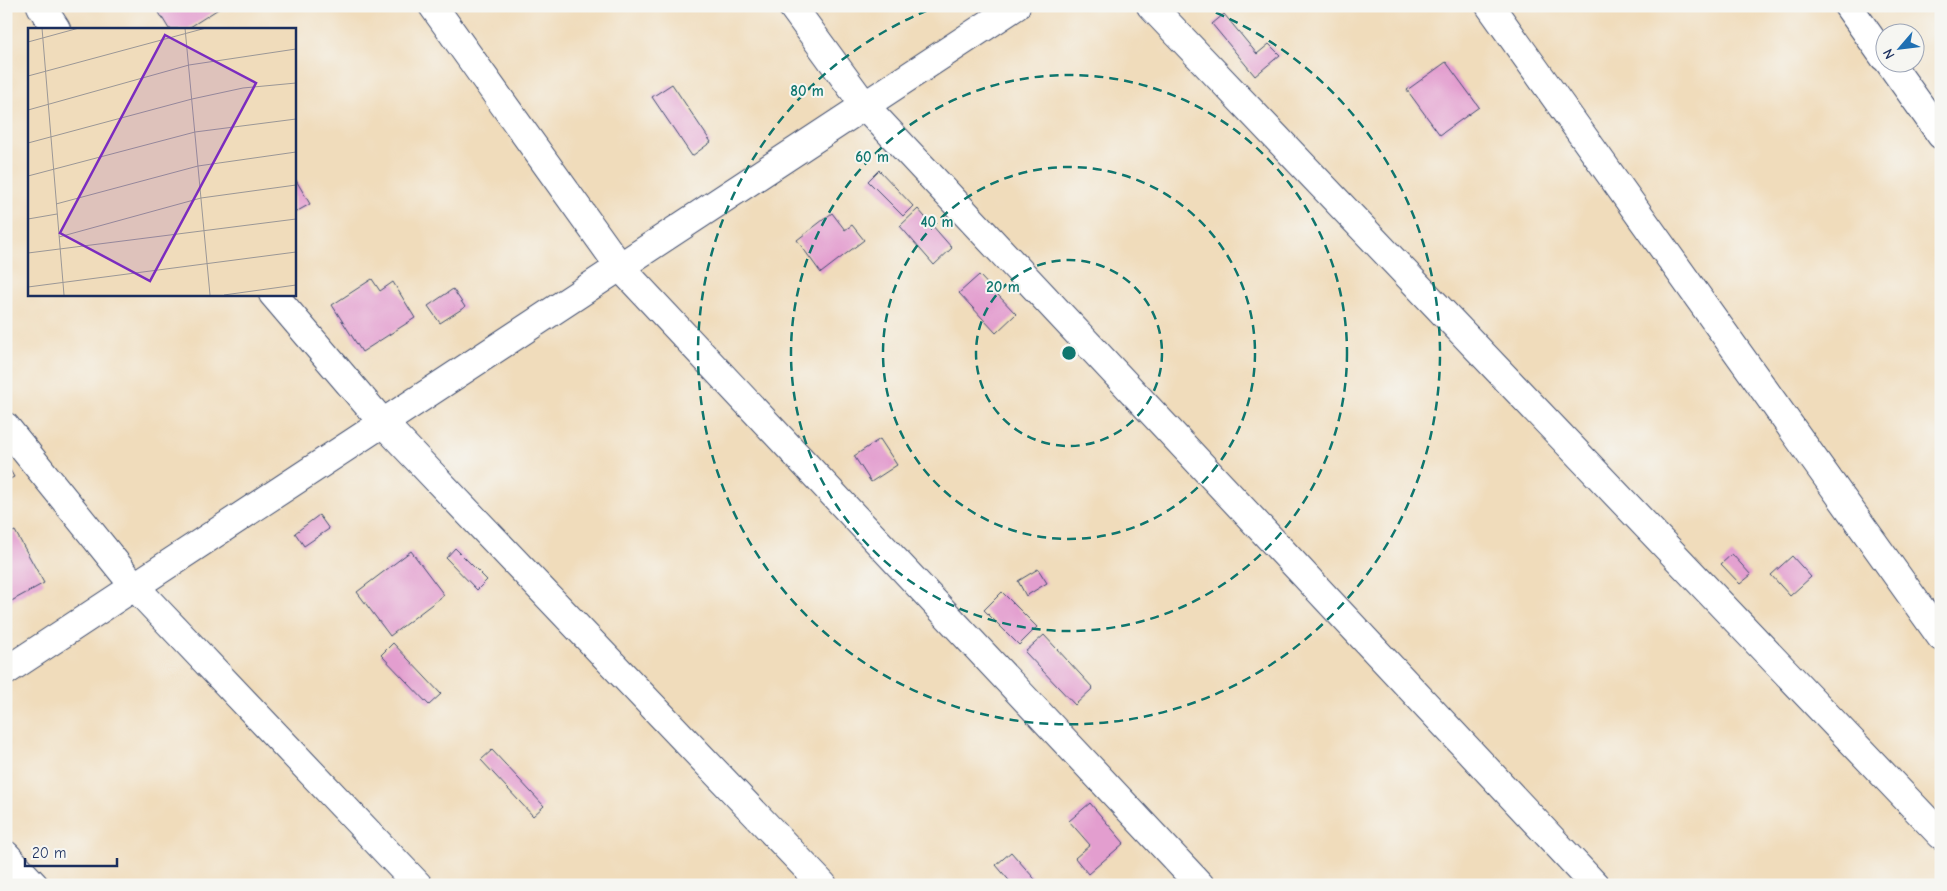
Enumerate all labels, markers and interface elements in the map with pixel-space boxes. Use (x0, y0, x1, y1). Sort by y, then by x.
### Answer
north arrow (1874, 22, 1924, 72)
inset map (28, 28, 295, 295)
text: N (1879, 46, 1899, 62)
text: 80 m (790, 82, 824, 100)
text: 60 m (855, 148, 889, 166)
text: 40 m (921, 213, 954, 231)
text: 20 m (986, 278, 1020, 296)
centre of rings (1060, 344, 1078, 362)
scale bar (25, 836, 118, 868)
text: 20 m (32, 844, 66, 862)

